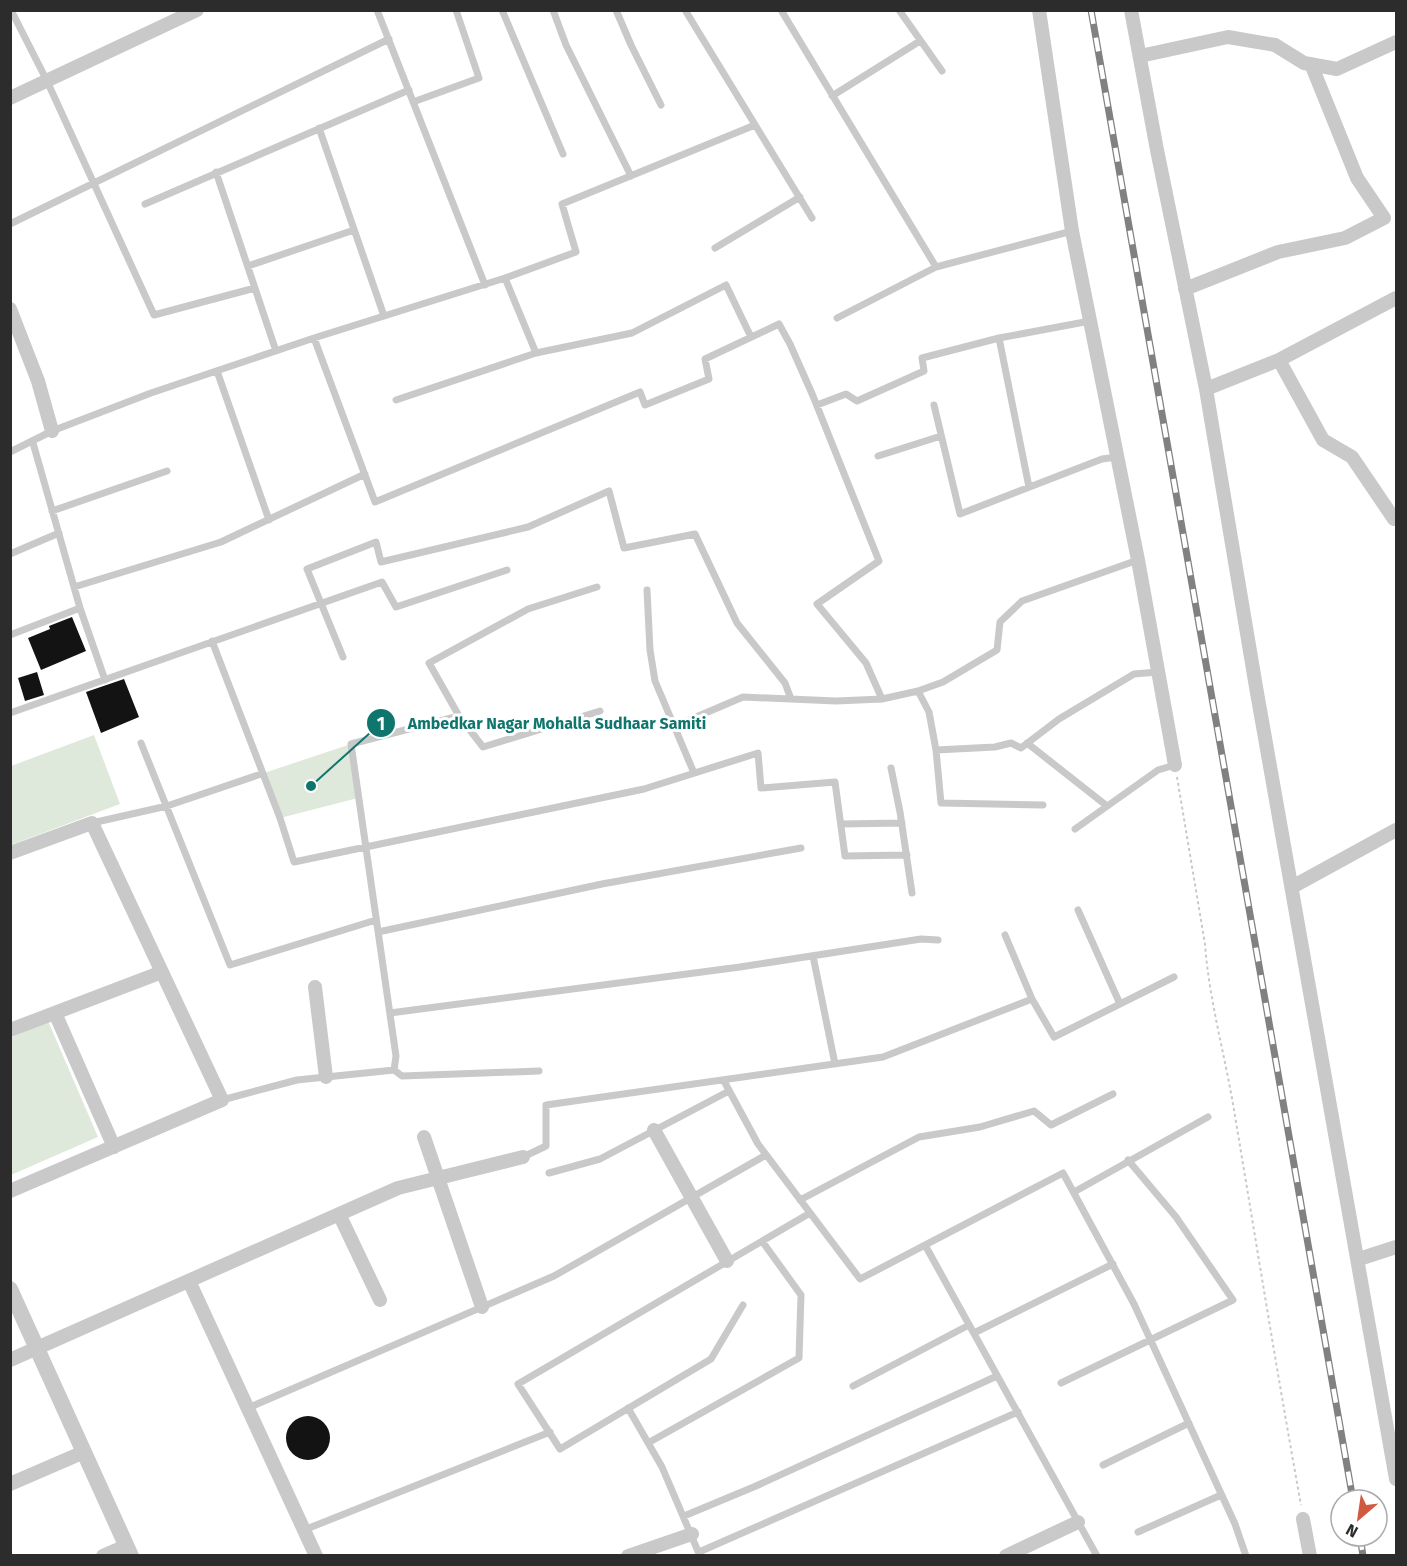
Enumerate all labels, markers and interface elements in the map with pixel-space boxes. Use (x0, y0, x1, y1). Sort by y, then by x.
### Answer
callout: Ambedkar Nagar Mohalla Sudhaar Samiti (366, 706, 718, 740)
text: 1 (377, 713, 385, 735)
text: Ambedkar Nagar Mohalla Sudhaar Samiti (407, 714, 706, 733)
north arrow (1329, 1488, 1389, 1548)
text: N (1343, 1520, 1361, 1542)

